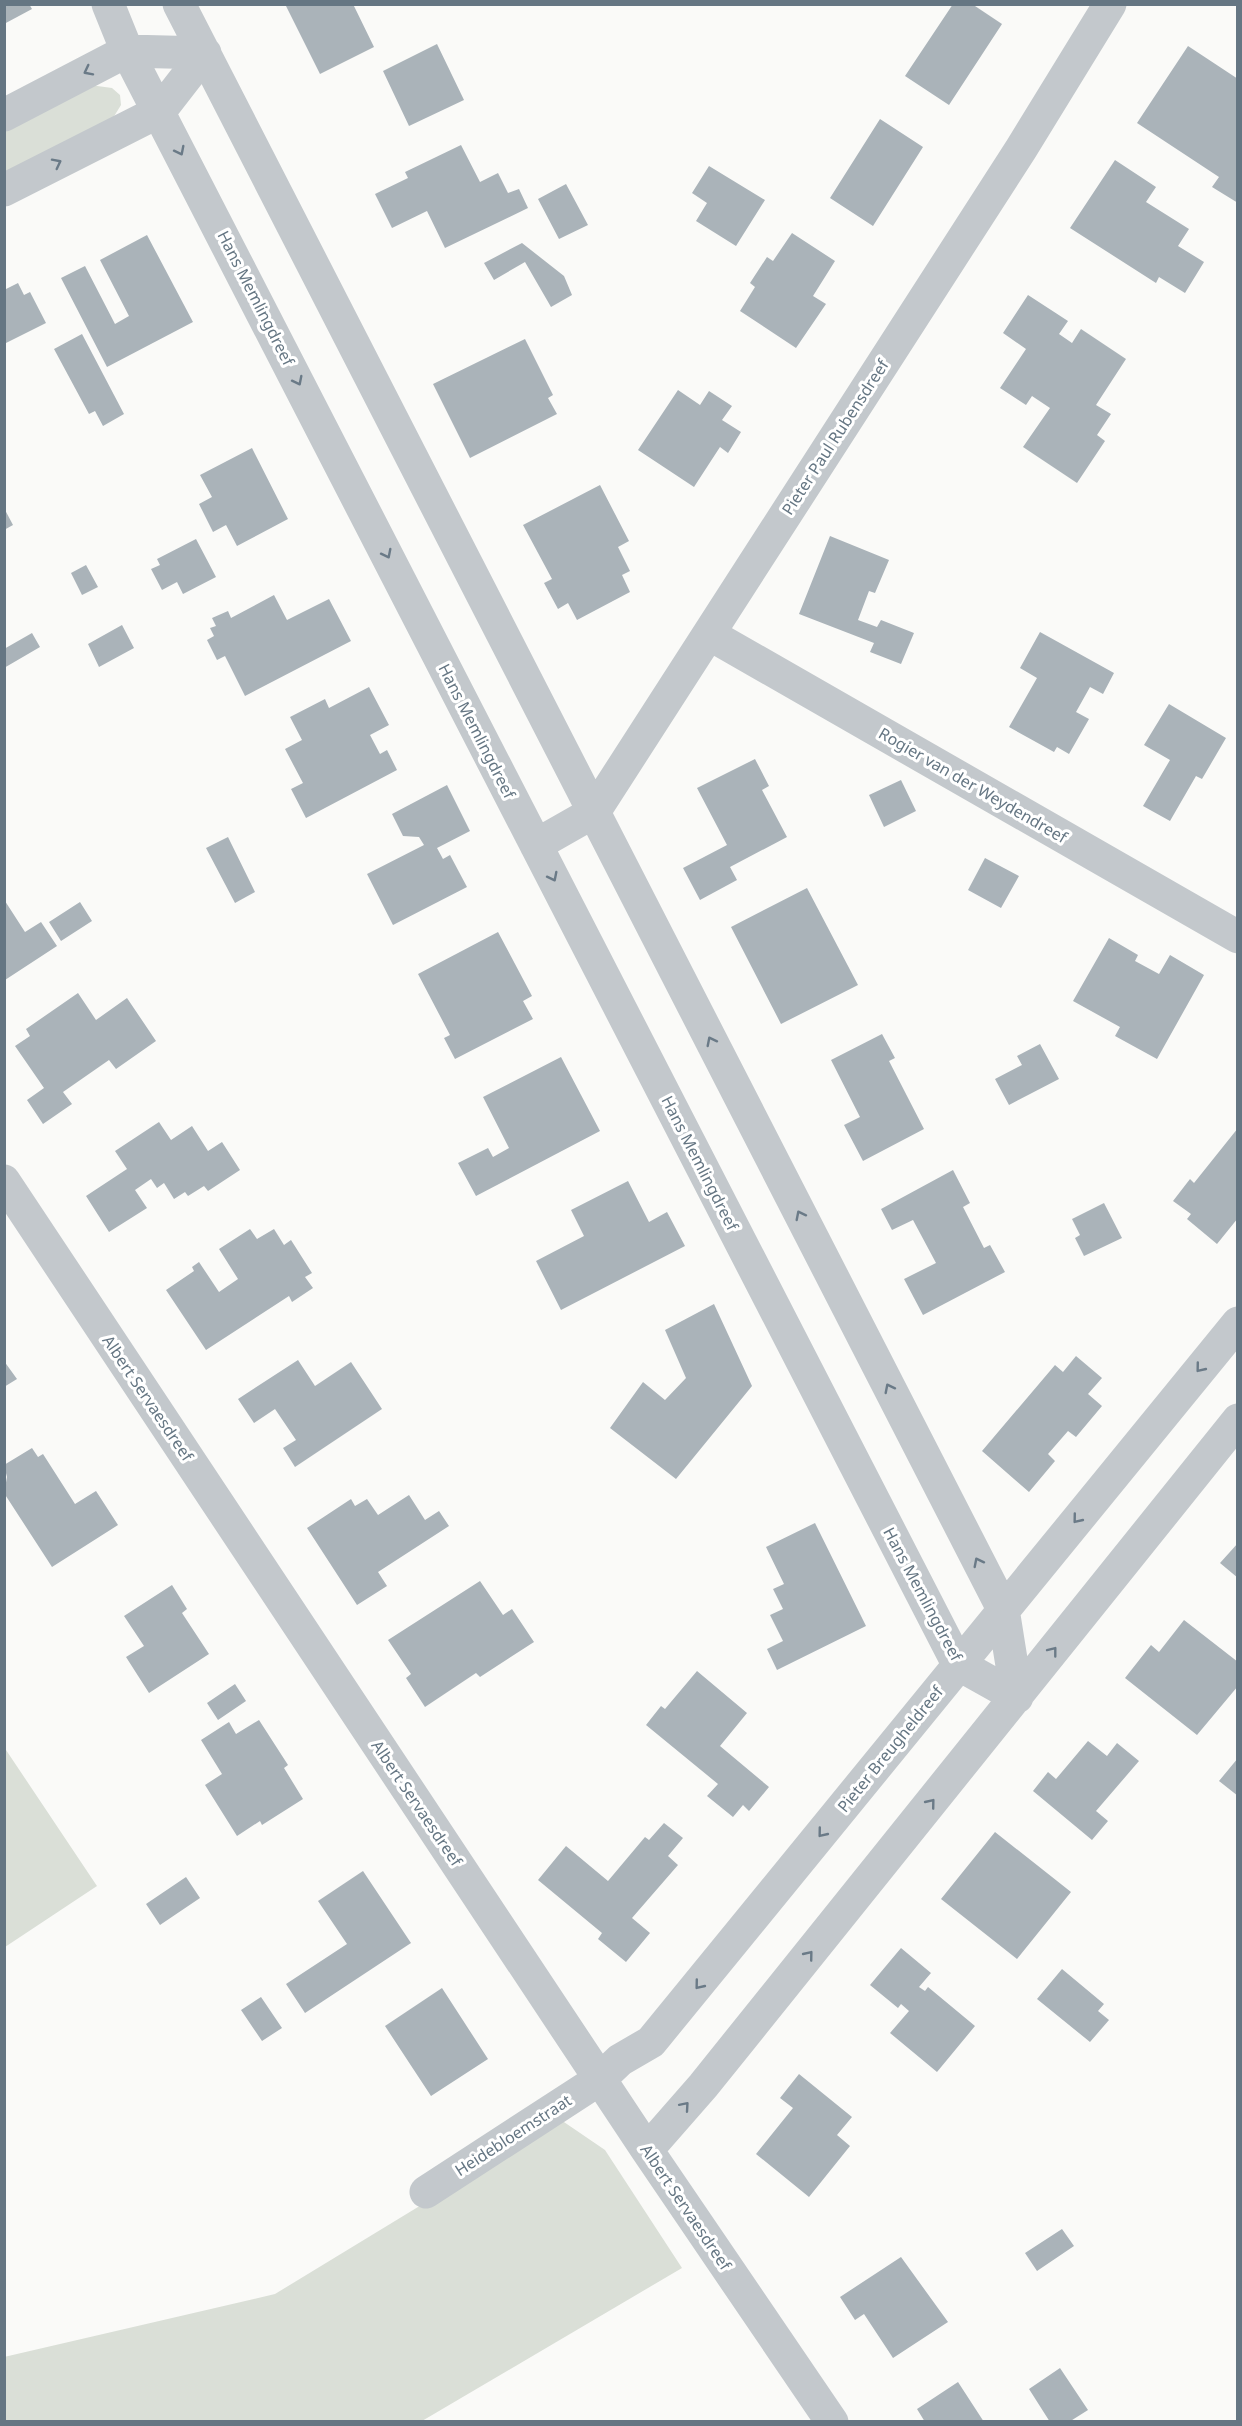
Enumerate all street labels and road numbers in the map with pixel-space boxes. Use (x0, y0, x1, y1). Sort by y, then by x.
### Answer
street label: Hans Memlingdreef (212, 227, 300, 371)
street label: Pieter Paul Rubensdreef (776, 354, 894, 519)
street label: Hans Memlingdreef (433, 660, 521, 804)
street label: Rogier van der Weydendreef (875, 722, 1072, 849)
street label: Hans Memlingdreef (656, 1092, 744, 1236)
street label: Albert Servaesdreef (98, 1331, 199, 1467)
street label: Hans Memlingdreef (878, 1523, 968, 1666)
street label: Pieter Breugheldreef (832, 1680, 949, 1817)
street label: Albert Servaesdreef (367, 1736, 468, 1872)
street label: Heidebloemstraat (450, 2089, 576, 2181)
street label: Albert Servaesdreef (636, 2140, 737, 2276)

